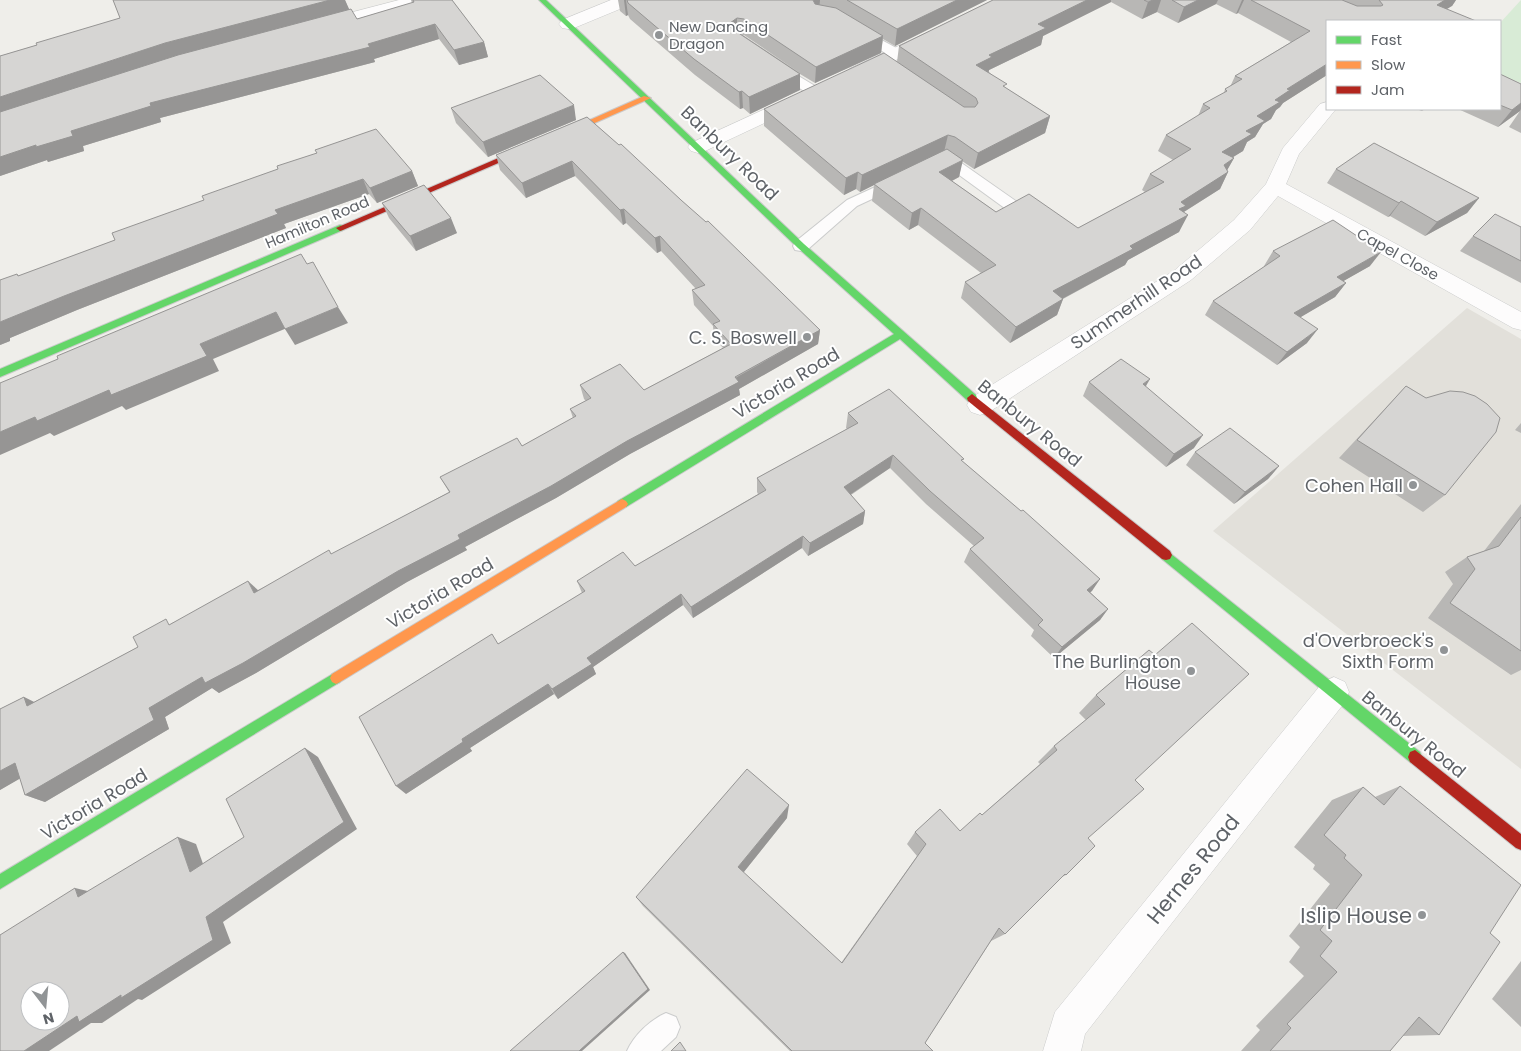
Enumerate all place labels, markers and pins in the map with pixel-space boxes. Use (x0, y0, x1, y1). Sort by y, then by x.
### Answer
place label: New Dancing Dragon (669, 16, 768, 54)
marker: New Dancing Dragon (653, 29, 665, 41)
place label: C. S. Boswell (689, 325, 797, 350)
marker: C. S. Boswell (801, 331, 813, 343)
place label: Cohen Hall (1305, 473, 1403, 498)
marker: Cohen Hall (1407, 479, 1419, 491)
place label: d'Overbroeck's Sixth Form (1303, 628, 1434, 674)
marker: d'Overbroeck's Sixth Form (1438, 644, 1450, 656)
place label: The Burlington House (1052, 649, 1181, 695)
marker: The Burlington House (1185, 665, 1197, 677)
place label: Islip House (1300, 901, 1412, 930)
marker: Islip House (1416, 909, 1428, 921)

